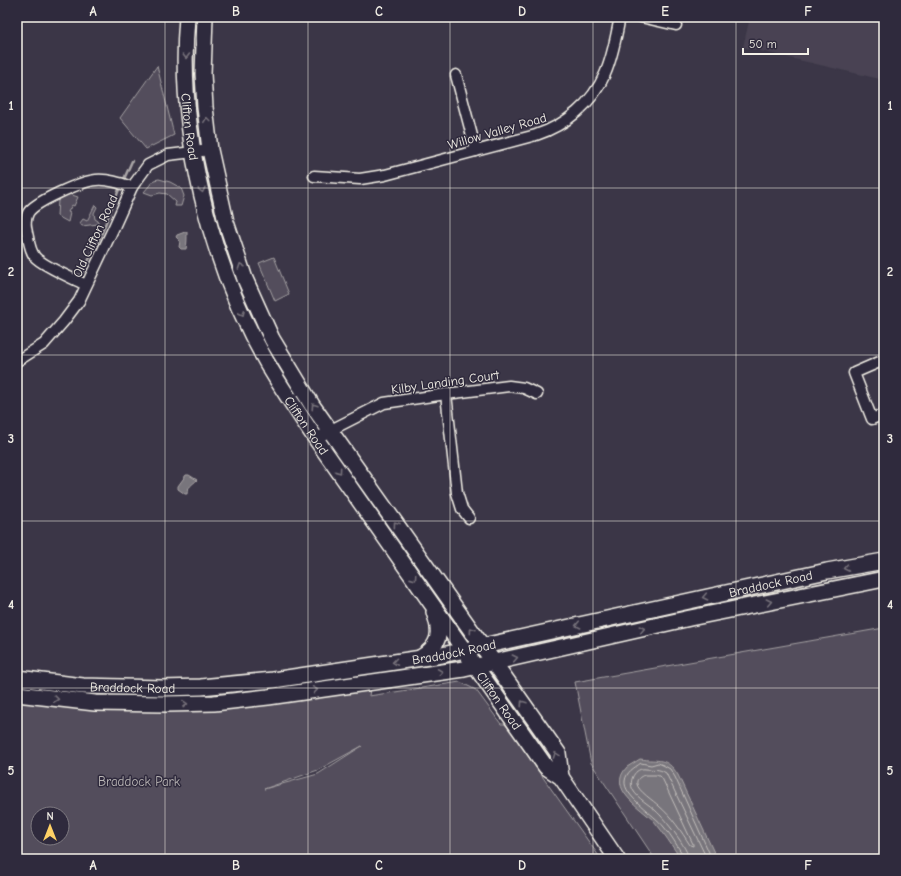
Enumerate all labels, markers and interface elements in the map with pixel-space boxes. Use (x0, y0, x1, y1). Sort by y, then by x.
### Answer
text: A (89, 4, 97, 19)
text: B (232, 4, 240, 19)
text: C (375, 4, 383, 19)
text: D (518, 4, 526, 19)
text: E (661, 4, 669, 19)
text: F (804, 4, 812, 19)
scale bar (743, 30, 808, 56)
text: 50 m (749, 37, 777, 51)
one-way arrow (182, 53, 190, 59)
street label: Clifton Road (179, 93, 202, 161)
text: 1 (8, 98, 14, 113)
text: 1 (887, 98, 893, 113)
street label: Willow Valley Road (446, 110, 548, 152)
one-way arrow (202, 117, 211, 123)
one-way arrow (197, 187, 205, 193)
street label: Old Clifton Road (69, 192, 121, 280)
one-way arrow (237, 263, 246, 270)
text: 2 (8, 264, 14, 279)
text: 2 (887, 264, 893, 279)
one-way arrow (237, 309, 245, 316)
street label: Kilby Landing Court (390, 367, 501, 397)
street label: Clifton Road (282, 393, 332, 457)
one-way arrow (311, 403, 319, 410)
text: 3 (8, 431, 14, 446)
text: 3 (887, 431, 893, 446)
one-way arrow (334, 467, 341, 474)
one-way arrow (393, 521, 401, 528)
one-way arrow (843, 563, 849, 572)
street label: Braddock Road (727, 567, 814, 600)
one-way arrow (409, 573, 416, 580)
one-way arrow (702, 593, 708, 601)
text: 4 (8, 597, 14, 612)
text: 4 (887, 597, 893, 612)
one-way arrow (766, 598, 772, 607)
one-way arrow (574, 620, 581, 628)
one-way arrow (638, 626, 645, 634)
one-way arrow (469, 627, 477, 634)
street label: Braddock Road (411, 636, 497, 667)
one-way arrow (512, 654, 518, 662)
one-way arrow (392, 657, 398, 666)
one-way arrow (437, 668, 443, 677)
street label: Clifton Road (474, 669, 525, 732)
street label: Braddock Road (90, 679, 175, 696)
one-way arrow (312, 686, 318, 695)
one-way arrow (53, 694, 59, 703)
one-way arrow (182, 699, 189, 708)
one-way arrow (521, 700, 528, 707)
one-way arrow (553, 751, 561, 758)
text: 5 (8, 763, 15, 778)
text: 5 (887, 763, 894, 778)
park label: Braddock Park (98, 774, 181, 789)
north arrow (30, 806, 70, 846)
text: N (46, 810, 54, 823)
text: A (89, 858, 97, 873)
text: B (232, 858, 240, 873)
text: C (375, 858, 383, 873)
text: D (518, 858, 526, 873)
text: E (661, 858, 669, 873)
text: F (804, 858, 812, 873)

